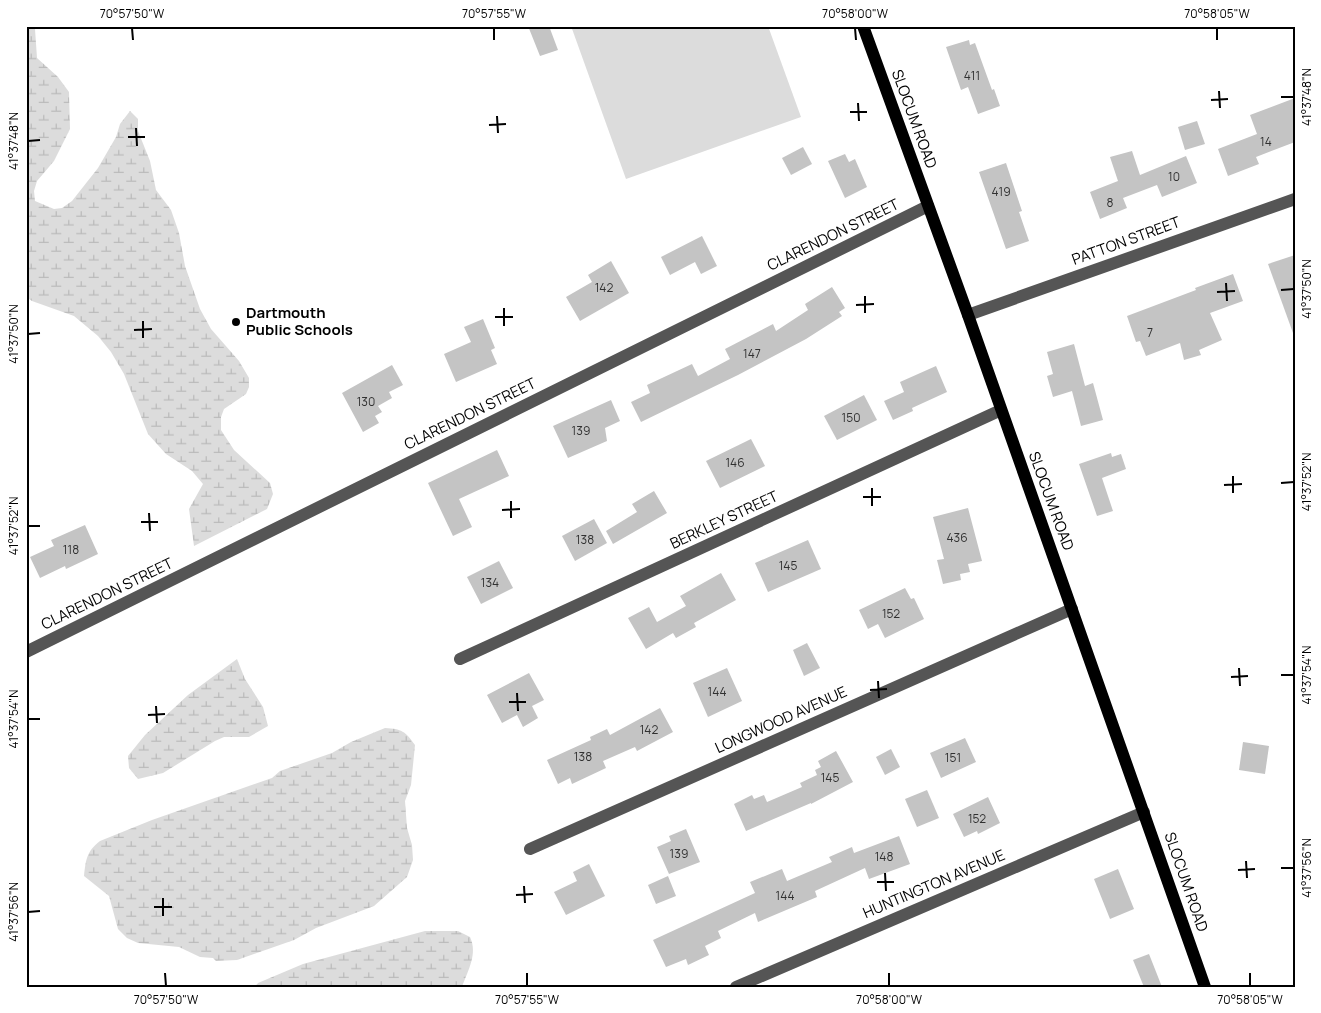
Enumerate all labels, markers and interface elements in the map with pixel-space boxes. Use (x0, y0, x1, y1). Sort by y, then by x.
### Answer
text: 70°57'50"W (100, 5, 165, 22)
text: 70°57'55"W (462, 5, 527, 22)
text: 70°58'00"W (822, 5, 889, 22)
text: 70°58'05"W (1184, 5, 1250, 22)
street label: SLOCUM ROAD (887, 66, 942, 171)
house number: 411 (964, 67, 980, 84)
text: 41°37'48"N (1298, 68, 1315, 126)
text: 41°37'48"N (5, 112, 22, 170)
house number: 14 (1260, 133, 1272, 150)
house number: 10 (1168, 168, 1180, 185)
house number: 419 (991, 183, 1011, 200)
street label: CLARENDON STREET (763, 194, 902, 276)
house number: 8 (1107, 194, 1114, 211)
street label: PATTON STREET (1069, 211, 1183, 270)
text: 41°37'50"N (1298, 259, 1315, 319)
house number: 142 (595, 279, 613, 296)
place label: Dartmouth Public Schools (246, 302, 353, 340)
text: 41°37'50"N (5, 304, 22, 364)
marker: Dartmouth Public Schools (230, 316, 242, 328)
house number: 7 (1147, 324, 1153, 341)
house number: 147 (743, 345, 761, 362)
street label: CLARENDON STREET (400, 373, 539, 455)
house number: 130 (357, 393, 375, 410)
house number: 150 (842, 409, 860, 426)
house number: 139 (572, 422, 590, 439)
street label: SLOCUM ROAD (1024, 448, 1079, 553)
text: 41°37'52"N (1298, 453, 1315, 511)
house number: 146 (725, 454, 745, 471)
street label: BERKLEY STREET (666, 485, 781, 554)
text: 41°37'52"N (5, 497, 22, 555)
house number: 436 (946, 529, 968, 546)
house number: 138 (576, 531, 594, 548)
house number: 118 (63, 541, 79, 558)
street label: CLARENDON STREET (37, 553, 176, 635)
house number: 145 (779, 557, 797, 574)
house number: 134 (481, 574, 499, 591)
house number: 152 (882, 605, 900, 622)
text: 41°37'54"N (1298, 646, 1315, 704)
street label: LONGWOOD AVENUE (711, 681, 850, 758)
house number: 144 (708, 683, 726, 700)
text: 41°37'54"N (5, 690, 22, 748)
house number: 142 (640, 721, 658, 738)
house number: 138 (574, 748, 592, 765)
house number: 151 (945, 749, 961, 766)
house number: 145 (821, 769, 839, 786)
house number: 152 (968, 810, 986, 827)
street label: SLOCUM ROAD (1160, 829, 1213, 934)
text: 41°37'56"N (1298, 838, 1315, 898)
street label: HUNTINGTON AVENUE (859, 844, 1008, 923)
house number: 139 (670, 845, 688, 862)
house number: 148 (875, 848, 893, 865)
text: 41°37'56"N (5, 882, 22, 942)
house number: 144 (776, 887, 794, 904)
text: 70°57'50"W (134, 991, 199, 1008)
text: 70°57'55"W (495, 991, 560, 1008)
text: 70°58'00"W (856, 991, 923, 1008)
text: 70°58'05"W (1217, 991, 1283, 1008)

